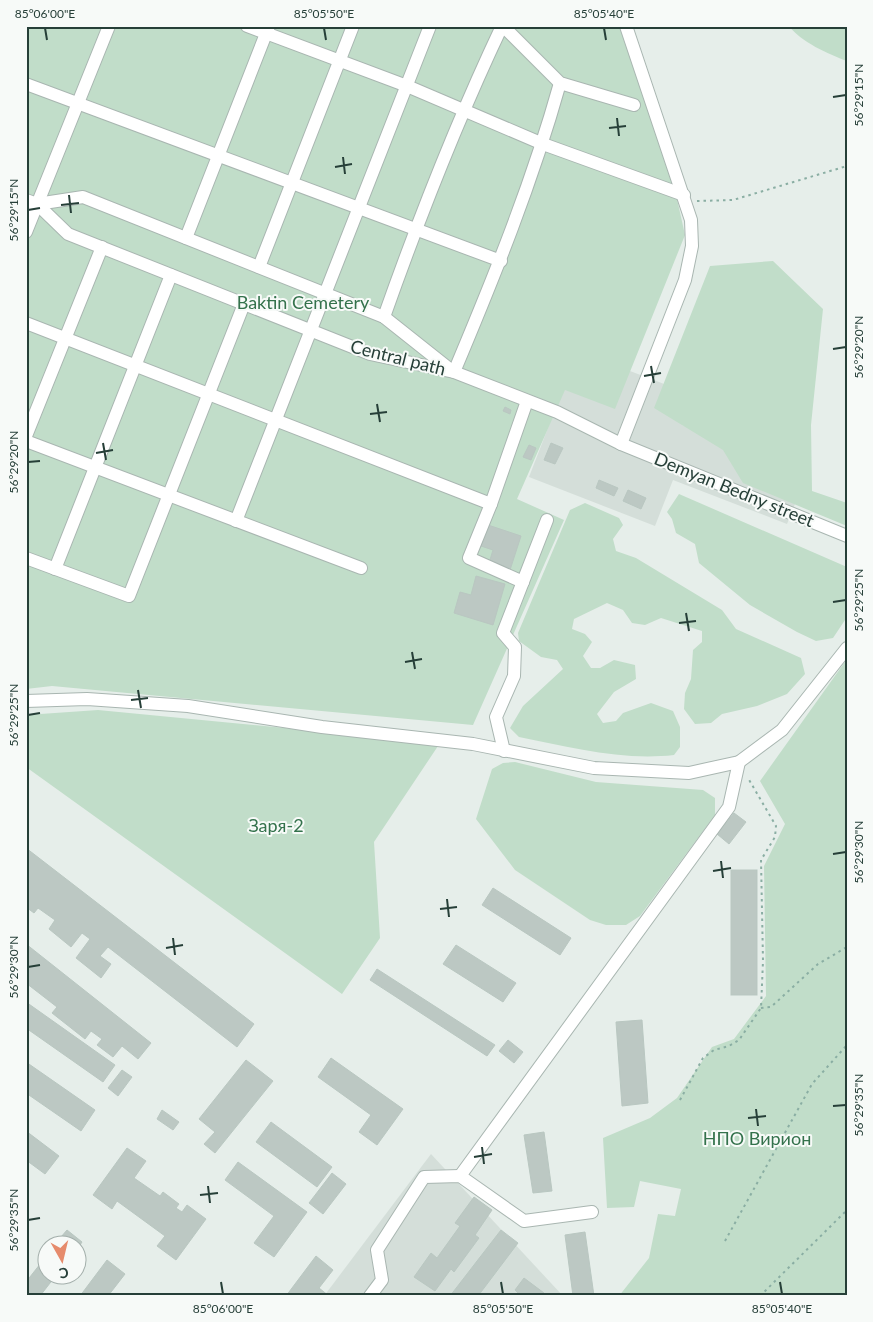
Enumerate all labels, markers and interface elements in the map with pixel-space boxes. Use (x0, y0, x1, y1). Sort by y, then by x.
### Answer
text: 85°06'00"E (15, 6, 75, 21)
text: 85°05'50"E (294, 6, 354, 21)
text: 85°05'40"E (574, 6, 634, 21)
text: 56°29'15"N (851, 64, 866, 126)
text: 56°29'15"N (6, 179, 21, 241)
park label: Baktin Cemetery (237, 291, 370, 313)
text: 56°29'20"N (851, 316, 866, 378)
street label: Central path (348, 335, 448, 379)
text: 56°29'20"N (6, 431, 21, 493)
street label: Demyan Bedny street (651, 447, 818, 531)
text: 56°29'25"N (851, 569, 866, 631)
text: 56°29'25"N (6, 684, 21, 746)
park label: Заря-2 (248, 814, 304, 836)
text: 56°29'30"N (851, 821, 866, 883)
text: 56°29'30"N (6, 936, 21, 998)
text: 56°29'35"N (851, 1074, 866, 1136)
park label: НПО Вирион (703, 1127, 811, 1149)
text: 56°29'35"N (6, 1189, 21, 1251)
north arrow (38, 1234, 88, 1284)
text: С (57, 1264, 70, 1283)
text: 85°06'00"E (193, 1301, 253, 1316)
text: 85°05'50"E (473, 1301, 533, 1316)
text: 85°05'40"E (752, 1301, 812, 1316)

